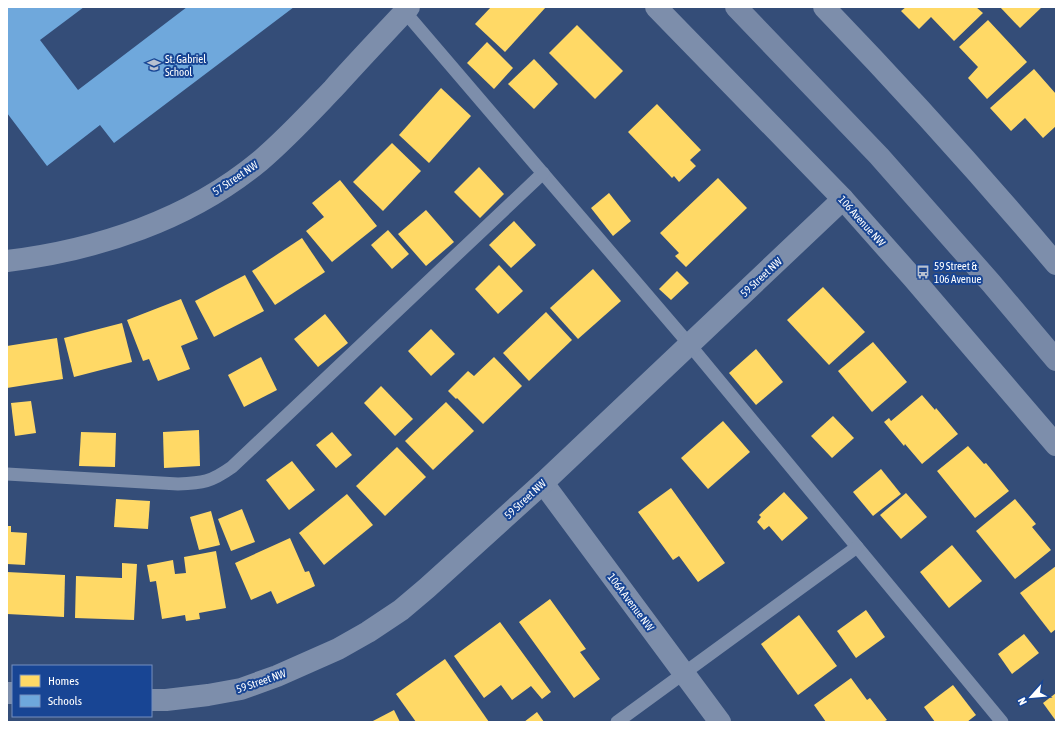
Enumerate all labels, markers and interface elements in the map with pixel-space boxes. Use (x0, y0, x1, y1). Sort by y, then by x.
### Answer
place label: St. Gabriel School (165, 53, 206, 78)
school or university icon: St. Gabriel School (146, 57, 162, 73)
street label: 57 Street NW (210, 158, 260, 198)
street label: 106 Avenue NW (836, 193, 888, 249)
street label: 59 Street NW (738, 255, 784, 299)
place label: 59 Street & 106 Avenue (934, 260, 981, 285)
bus stop icon: 59 Street & 106 Avenue (915, 264, 931, 280)
street label: 59 Street NW (502, 477, 548, 521)
street label: 106A Avenue NW (605, 571, 657, 633)
legend (12, 665, 152, 717)
street label: 59 Street NW (234, 667, 288, 695)
text: Homes (48, 674, 79, 688)
north arrow (1011, 677, 1051, 717)
text: Schools (48, 694, 82, 708)
text: N (1015, 696, 1029, 707)

